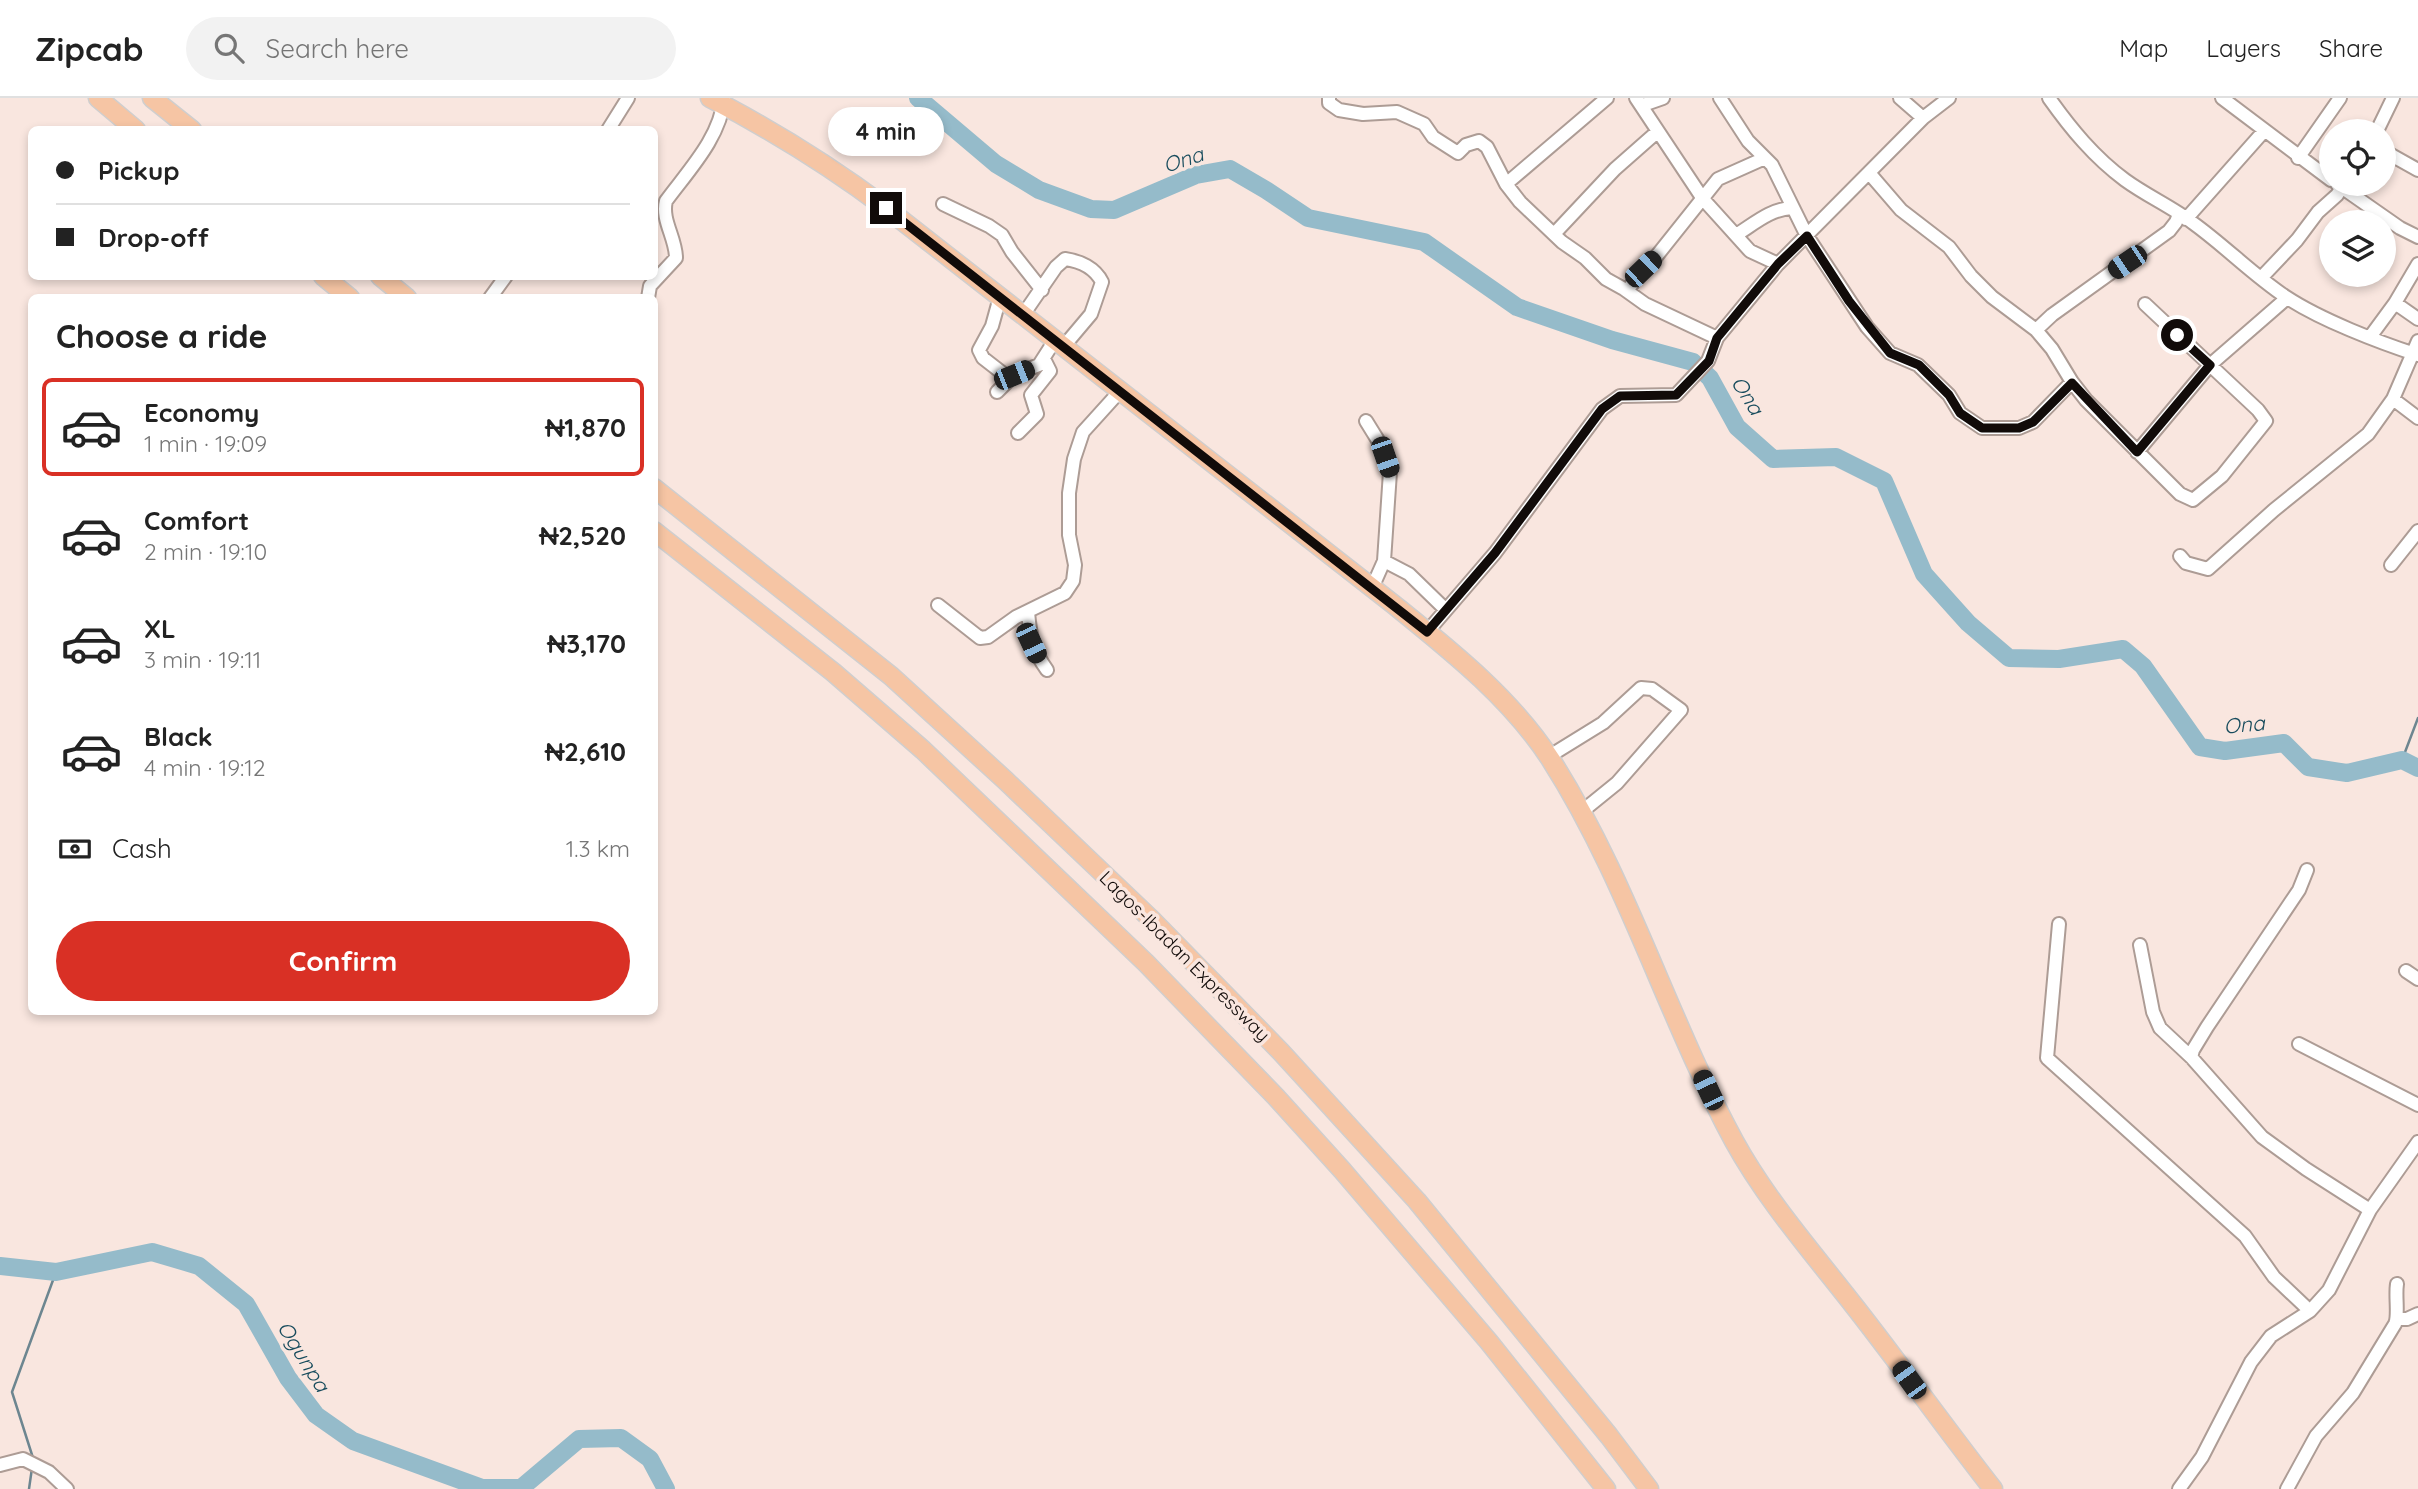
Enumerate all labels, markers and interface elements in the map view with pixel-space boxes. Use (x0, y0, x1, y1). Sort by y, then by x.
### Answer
search box (186, 17, 676, 80)
text: Zipcab (35, 28, 144, 69)
icon: search (210, 29, 248, 67)
text: Search here (266, 32, 409, 65)
text: Map (2119, 33, 2168, 63)
text: Layers (2206, 33, 2281, 63)
text: Share (2319, 33, 2383, 63)
callout: 4 min (828, 106, 944, 155)
text: 4 min (856, 117, 916, 146)
map controls (2319, 119, 2396, 287)
button: locate (2319, 119, 2396, 196)
water label: Ona (1160, 140, 1208, 178)
text: Pickup (98, 154, 180, 187)
route end (870, 192, 902, 224)
button: layers (2319, 210, 2396, 287)
text: Drop-off (98, 221, 209, 254)
car (2104, 242, 2151, 282)
car (1621, 247, 1666, 291)
text: Choose a ride (56, 316, 268, 356)
route start (2161, 319, 2193, 351)
car (991, 357, 1038, 393)
water label: Ona (1726, 371, 1771, 420)
icon: car (60, 396, 123, 459)
text: Economy (144, 396, 259, 429)
text: ₦1,870 (545, 411, 626, 444)
text: 1 min · 19:09 (144, 429, 267, 458)
car (1369, 434, 1402, 480)
icon: car (60, 504, 123, 567)
text: Comfort (144, 504, 249, 537)
text: ₦2,520 (539, 519, 626, 552)
text: 2 min · 19:10 (144, 537, 267, 566)
icon: car (60, 612, 123, 675)
text: XL (144, 612, 176, 645)
car (1013, 620, 1050, 666)
text: ₦3,170 (547, 627, 626, 660)
text: 3 min · 19:11 (144, 645, 261, 674)
water label: Ona (2222, 709, 2267, 739)
icon: car (60, 720, 123, 783)
text: Black (144, 720, 213, 753)
text: ₦2,610 (545, 735, 626, 768)
text: 4 min · 19:12 (144, 753, 266, 782)
icon: cash (56, 830, 94, 868)
text: Cash (112, 832, 172, 865)
text: 1.3 km (566, 834, 630, 863)
street label: Lagos-Ibadan Expressway (1095, 866, 1275, 1046)
button: Confirm (56, 921, 630, 1001)
car (1690, 1067, 1727, 1113)
water label: Ogunpa (272, 1316, 337, 1397)
car (1889, 1357, 1930, 1403)

